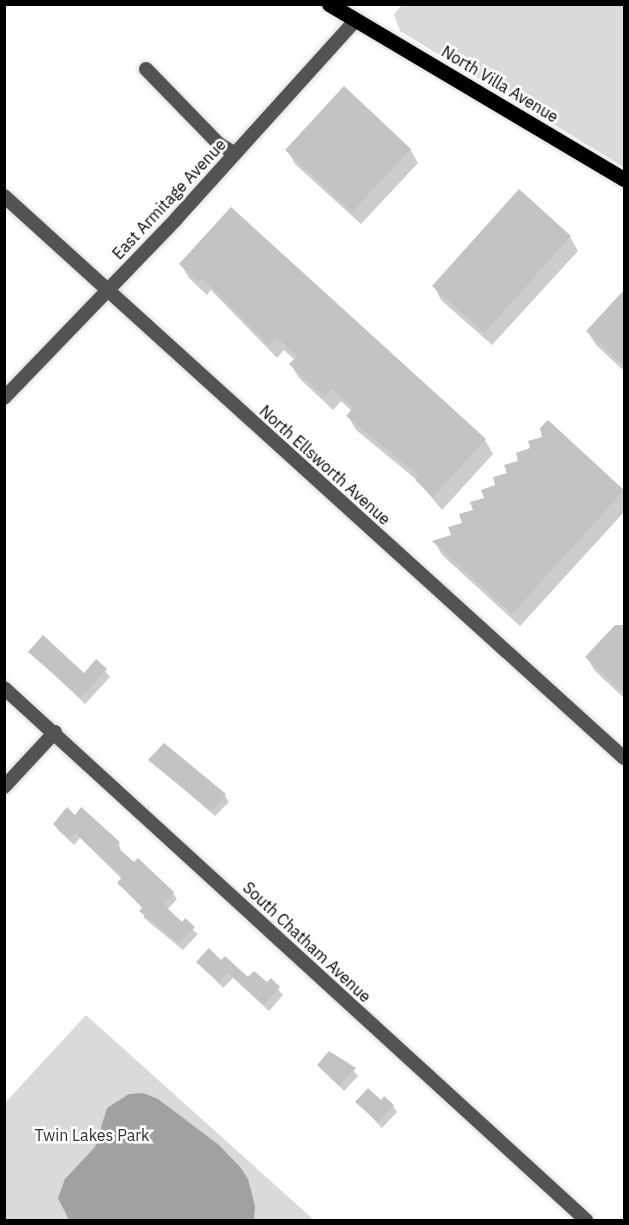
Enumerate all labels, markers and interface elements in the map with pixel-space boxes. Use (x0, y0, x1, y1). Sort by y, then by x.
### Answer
street label: North Villa Avenue (438, 42, 562, 126)
street label: East Armitage Avenue (108, 135, 230, 263)
street label: North Ellsworth Avenue (256, 401, 394, 529)
street label: South Chatham Avenue (239, 878, 375, 1006)
park label: Twin Lakes Park (34, 1125, 150, 1145)

